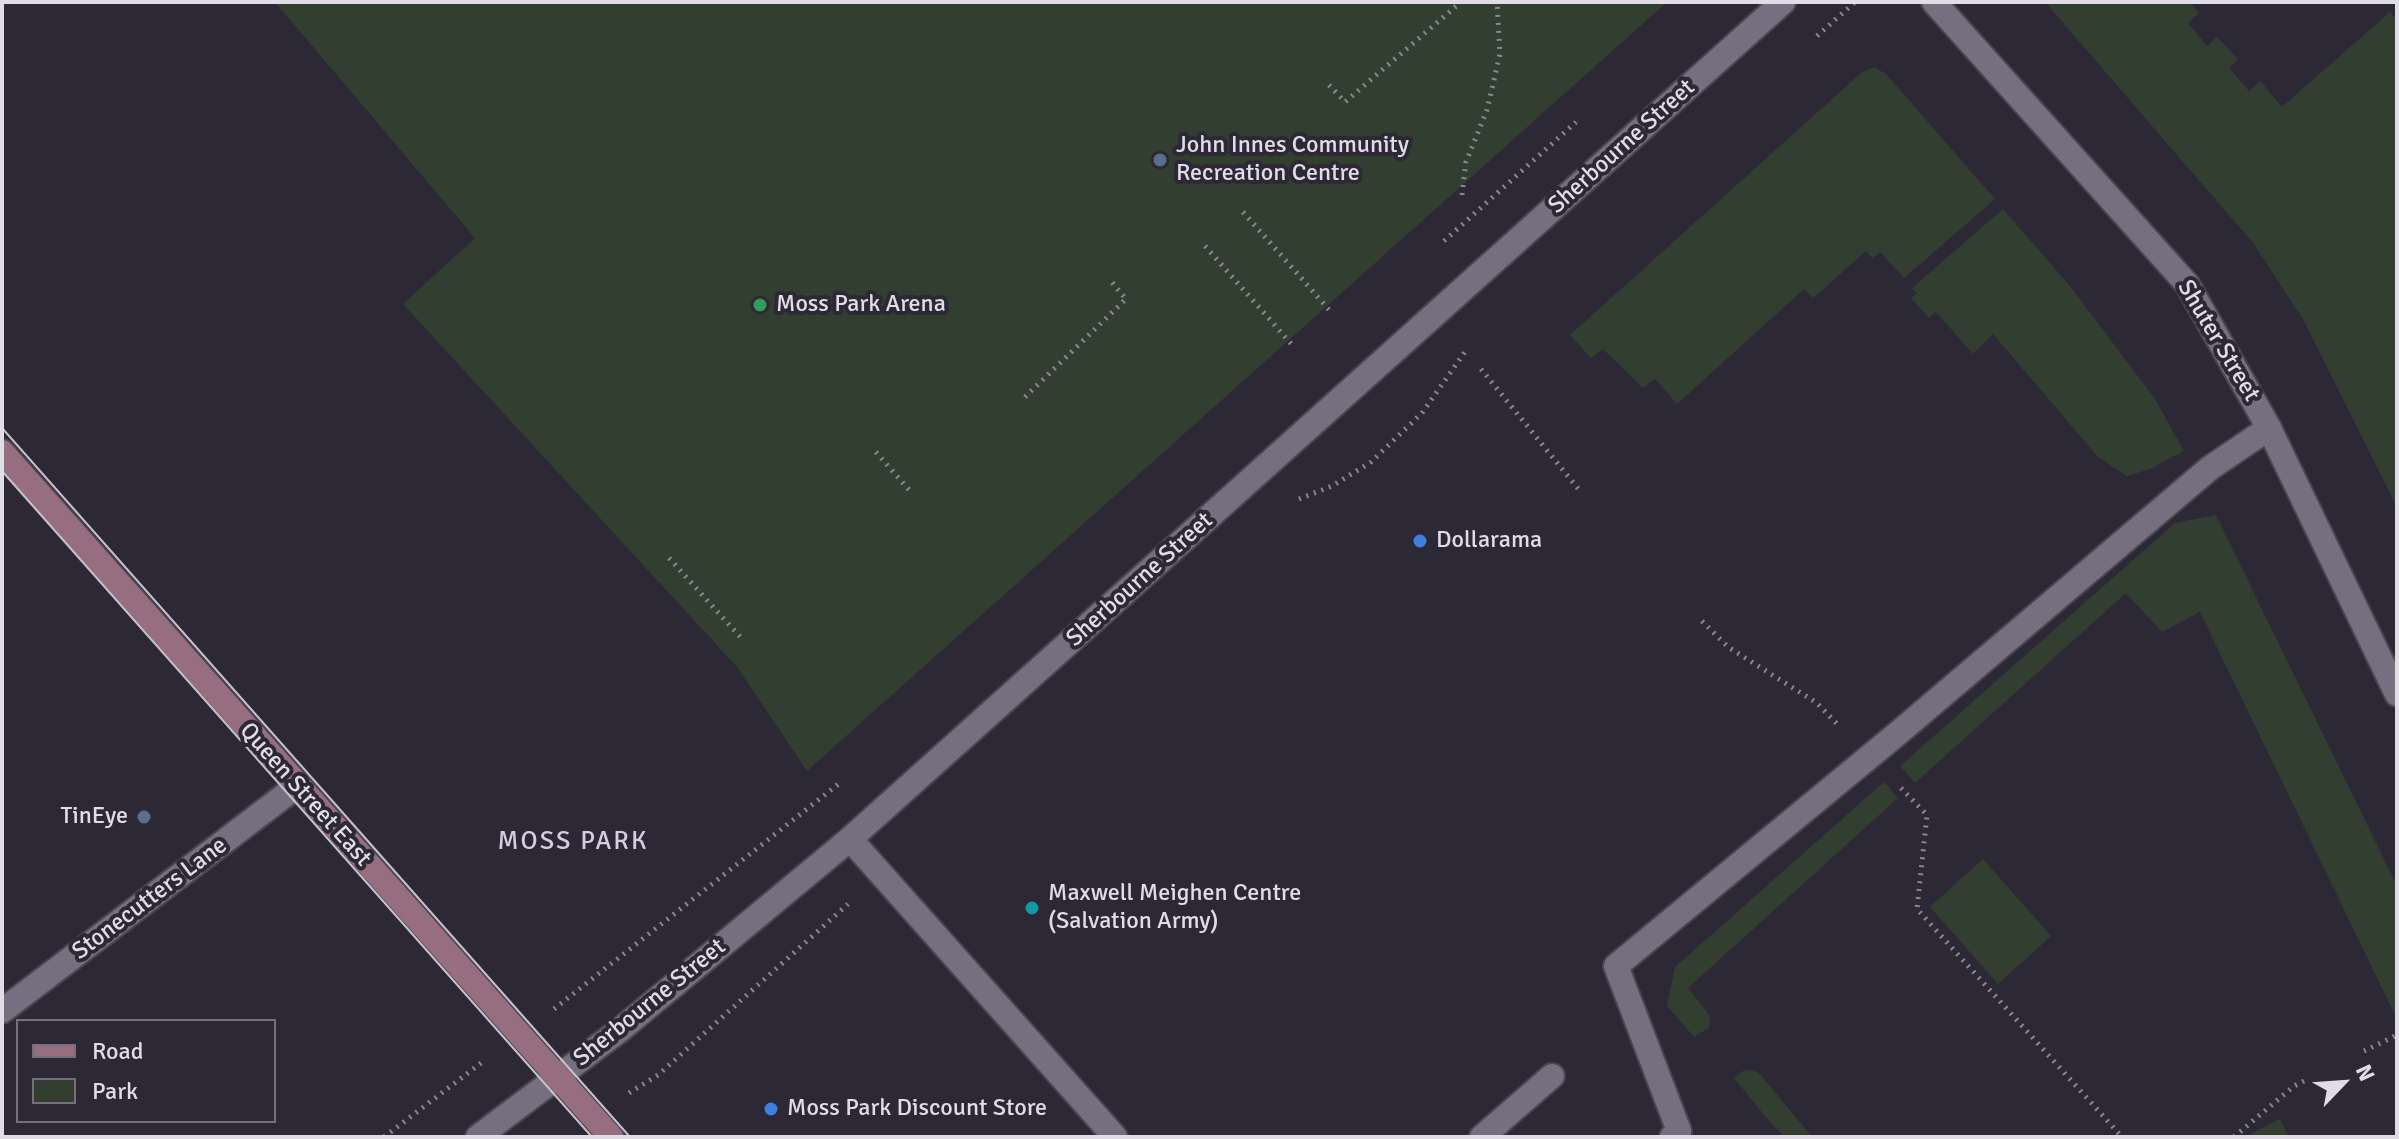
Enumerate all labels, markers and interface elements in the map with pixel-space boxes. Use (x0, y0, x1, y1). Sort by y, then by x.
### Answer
street label: Sherbourne Street (1543, 74, 1701, 220)
place label: John Innes Community Recreation Centre (1176, 132, 1409, 188)
marker: John Innes Community Recreation Centre (1151, 151, 1169, 169)
street label: Shuter Street (2171, 275, 2265, 407)
place label: Moss Park Arena (776, 291, 946, 319)
marker: Moss Park Arena (751, 296, 769, 314)
street label: Sherbourne Street (1061, 507, 1219, 653)
place label: Dollarama (1436, 527, 1542, 555)
marker: Dollarama (1411, 532, 1429, 550)
street label: Queen Street East (233, 717, 377, 873)
place label: TinEye (60, 803, 128, 831)
marker: TinEye (135, 808, 153, 826)
district label: MOSS PARK (498, 826, 648, 858)
street label: Stonecutters Lane (67, 831, 233, 967)
place label: Maxwell Meighen Centre (Salvation Army) (1048, 880, 1301, 936)
marker: Maxwell Meighen Centre (Salvation Army) (1023, 899, 1041, 917)
street label: Sherbourne Street (568, 933, 732, 1073)
legend (16, 1019, 276, 1123)
text: Road (92, 1036, 143, 1066)
north arrow (2303, 1043, 2383, 1123)
text: N (2350, 1060, 2381, 1085)
text: Park (92, 1076, 138, 1106)
place label: Moss Park Discount Store (787, 1095, 1047, 1123)
marker: Moss Park Discount Store (762, 1100, 780, 1118)

